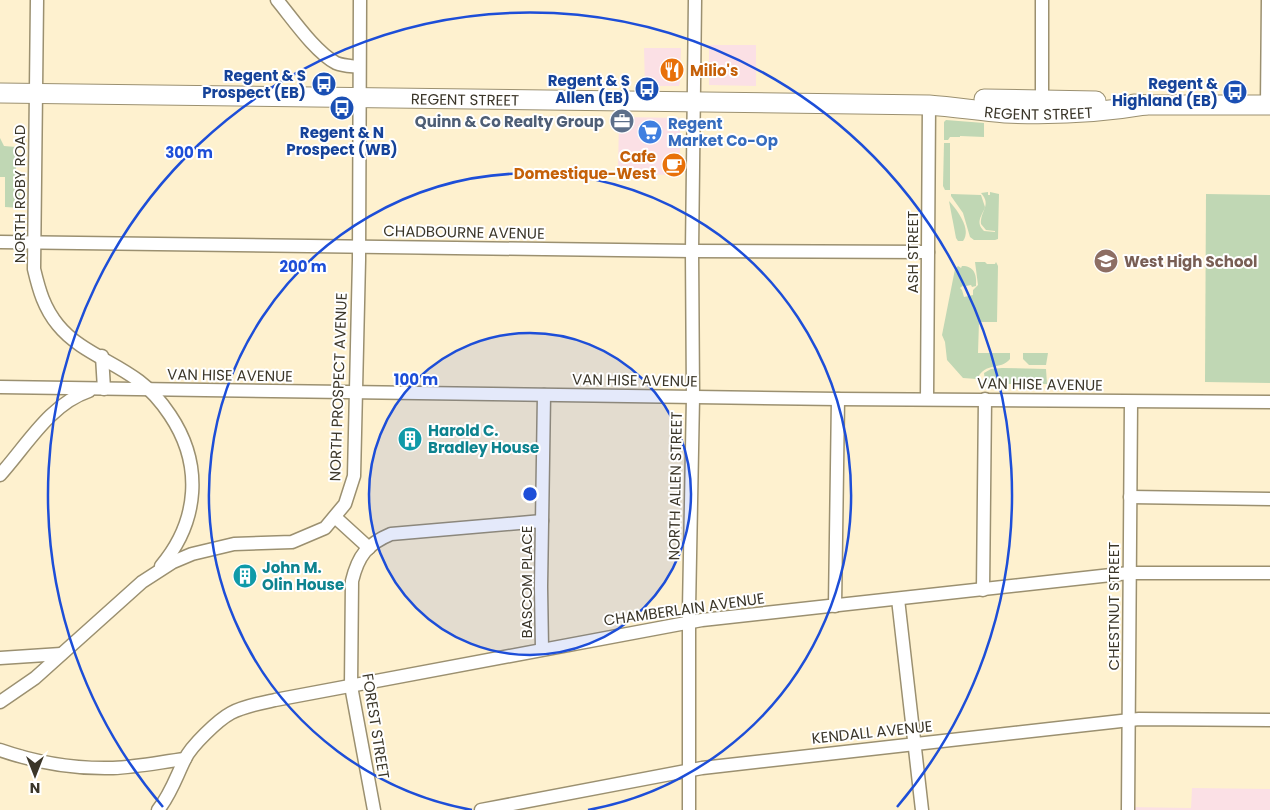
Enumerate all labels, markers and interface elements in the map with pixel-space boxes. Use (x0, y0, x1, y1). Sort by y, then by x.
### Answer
restaurant icon: Milio's (659, 57, 685, 83)
place label: Milio's (690, 60, 738, 81)
place label: Regent & S Prospect (EB) (202, 65, 306, 103)
place label: Regent & S Allen (EB) (548, 70, 630, 108)
bus stop icon: Regent & S Prospect (EB) (311, 71, 337, 97)
place label: Regent & Highland (EB) (1112, 73, 1218, 111)
bus stop icon: Regent & S Allen (EB) (634, 76, 660, 102)
bus stop icon: Regent & Highland (EB) (1222, 79, 1248, 105)
street label: REGENT STREET (411, 88, 519, 110)
bus stop icon: Regent & N Prospect (WB) (329, 95, 355, 121)
street label: REGENT STREET (983, 101, 1093, 124)
office icon: Quinn & Co Realty Group (609, 108, 635, 134)
place label: Quinn & Co Realty Group (415, 111, 604, 132)
place label: Regent Market Co-Op (668, 113, 778, 151)
supermarket icon: Regent Market Co-Op (637, 119, 663, 145)
place label: Regent & N Prospect (WB) (286, 122, 398, 160)
street label: NORTH ROBY ROAD (9, 125, 30, 263)
text: 300 m (165, 142, 213, 163)
place label: Cafe Domestique-West (514, 146, 656, 184)
cafe icon: Cafe Domestique-West (661, 152, 687, 178)
street label: ASH STREET (902, 211, 923, 293)
street label: CHADBOURNE AVENUE (383, 220, 545, 244)
school or university icon: West High School (1093, 248, 1119, 274)
place label: West High School (1124, 251, 1257, 272)
text: 200 m (279, 256, 327, 277)
street label: NORTH PROSPECT AVENUE (324, 292, 352, 482)
street label: VAN HISE AVENUE (167, 363, 293, 387)
street label: VAN HISE AVENUE (572, 368, 698, 392)
text: 100 m (394, 369, 438, 390)
street label: VAN HISE AVENUE (977, 372, 1103, 396)
street label: NORTH ALLEN STREET (663, 411, 687, 561)
place label: Harold C. Bradley House (428, 420, 539, 458)
building icon: Harold C. Bradley House (397, 426, 423, 452)
centre of rings (521, 485, 539, 503)
street label: BASCOM PLACE (516, 526, 537, 638)
street label: CHESTNUT STREET (1103, 542, 1124, 670)
place label: John M. Olin House (262, 557, 344, 595)
building icon: John M. Olin House (232, 563, 258, 589)
street label: CHAMBERLAIN AVENUE (602, 587, 766, 631)
street label: FOREST STREET (357, 672, 395, 780)
street label: KENDALL AVENUE (811, 715, 933, 749)
north arrow (10, 750, 60, 800)
text: N (30, 778, 40, 798)

